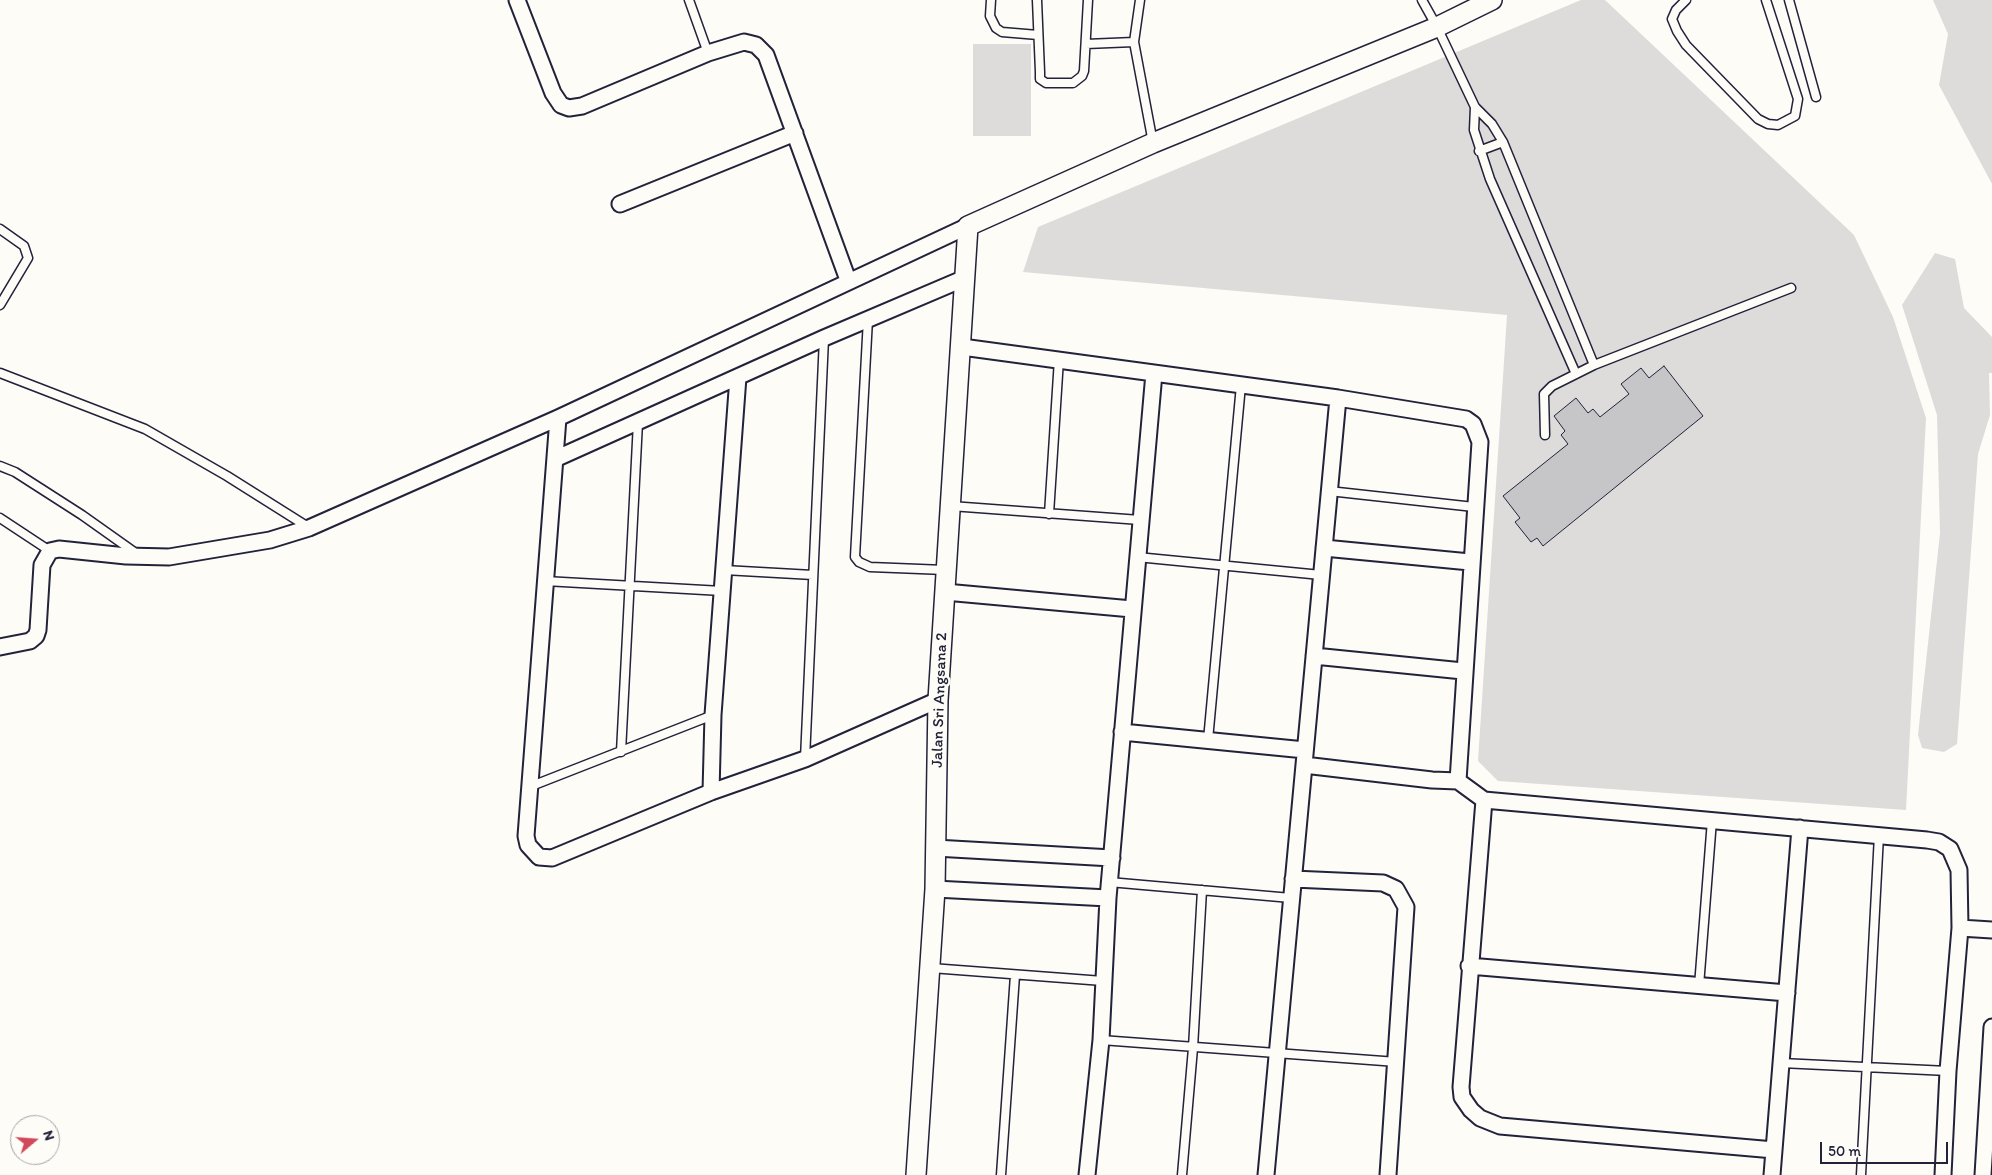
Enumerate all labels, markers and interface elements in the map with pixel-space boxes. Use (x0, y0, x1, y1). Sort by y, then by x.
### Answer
street label: Jalan Sri Angsana 2 (928, 632, 952, 768)
north arrow (10, 1115, 60, 1165)
text: N (39, 1128, 58, 1143)
scale bar (1822, 1132, 1950, 1164)
text: 50 m (1828, 1142, 1861, 1160)

